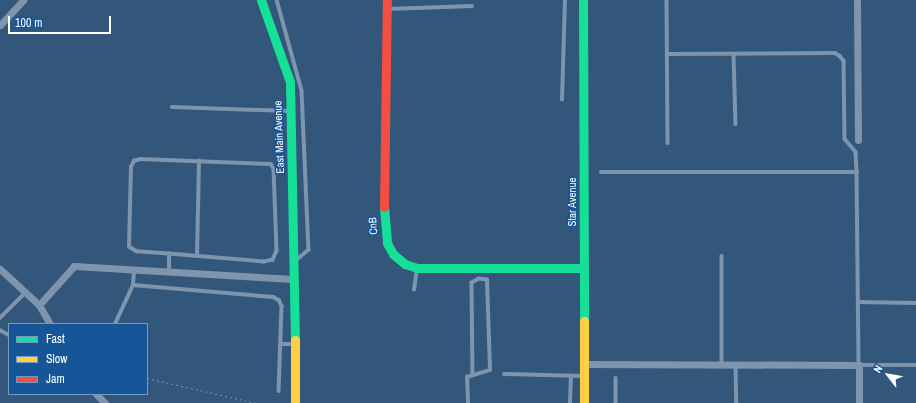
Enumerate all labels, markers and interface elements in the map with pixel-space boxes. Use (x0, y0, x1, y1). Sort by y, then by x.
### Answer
scale bar (10, 8, 113, 34)
text: 100 m (15, 15, 42, 31)
street label: East Main Avenue (271, 100, 287, 174)
street label: Star Avenue (565, 177, 579, 227)
street label: CnB (366, 217, 380, 235)
legend (8, 323, 148, 395)
text: Fast (46, 331, 65, 347)
text: Slow (46, 351, 67, 367)
north arrow (868, 355, 908, 395)
text: N (870, 362, 885, 375)
text: Jam (46, 371, 65, 387)

